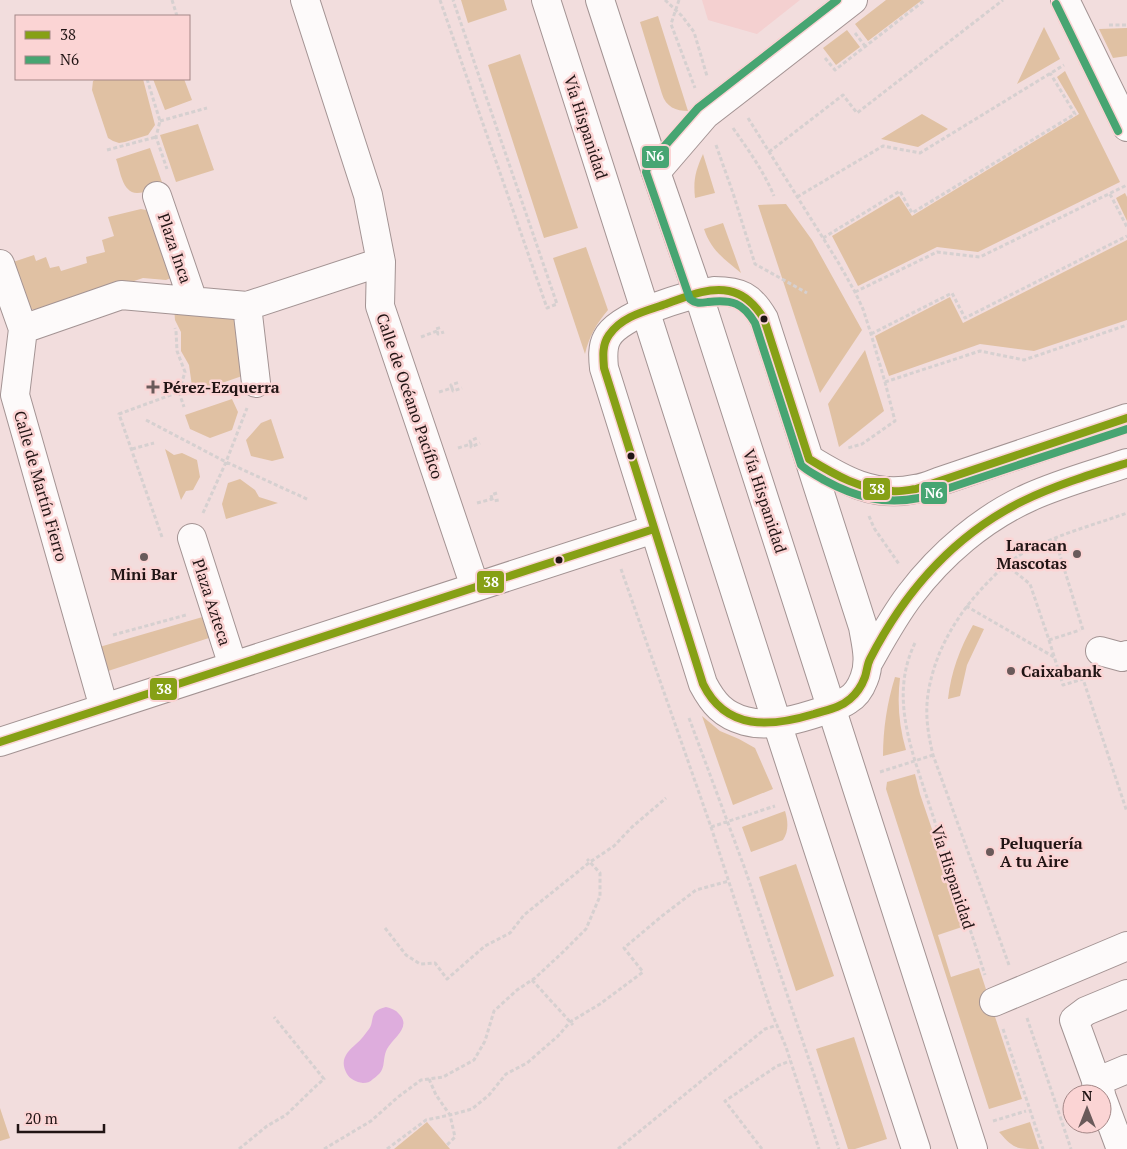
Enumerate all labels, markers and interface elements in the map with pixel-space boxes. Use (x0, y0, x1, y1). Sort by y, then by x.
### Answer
legend (15, 15, 190, 80)
text: 38 (60, 24, 76, 44)
text: N6 (60, 49, 79, 69)
street label: Vía Hispanidad (559, 72, 613, 182)
line badge: N6 (641, 145, 670, 169)
text: N6 (646, 146, 664, 165)
street label: Plaza Inca (153, 210, 197, 286)
street label: Calle de Océano Pacífico (371, 310, 449, 482)
unlabelled marker (759, 314, 769, 324)
place label: Pérez-Ezquerra (163, 376, 280, 398)
marker: Pérez-Ezquerra (147, 381, 159, 393)
street label: Calle de Martín Fierro (9, 408, 73, 564)
street label: Vía Hispanidad (738, 446, 792, 556)
unlabelled marker (626, 451, 636, 461)
line badge: 38 (862, 477, 891, 501)
text: 38 (869, 479, 885, 498)
line badge: N6 (920, 481, 948, 505)
text: N6 (925, 483, 943, 502)
place label: Laracan Mascotas (997, 534, 1068, 574)
marker: Laracan Mascotas (1071, 548, 1083, 560)
marker: Mini Bar (138, 551, 150, 563)
unlabelled marker (554, 555, 564, 565)
street label: Plaza Azteca (188, 556, 236, 648)
place label: Mini Bar (111, 563, 177, 585)
line badge: 38 (476, 570, 505, 594)
text: 38 (483, 572, 499, 591)
place label: Caixabank (1021, 660, 1102, 682)
marker: Caixabank (1005, 665, 1017, 677)
line badge: 38 (149, 677, 178, 701)
text: 38 (156, 679, 172, 698)
street label: Vía Hispanidad (926, 822, 980, 932)
place label: Peluquería A tu Aire (1000, 832, 1083, 872)
marker: Peluquería A tu Aire (984, 846, 996, 858)
north arrow (1062, 1084, 1112, 1134)
text: N (1082, 1086, 1093, 1105)
scale bar (18, 1102, 104, 1134)
text: 20 m (25, 1108, 58, 1128)

